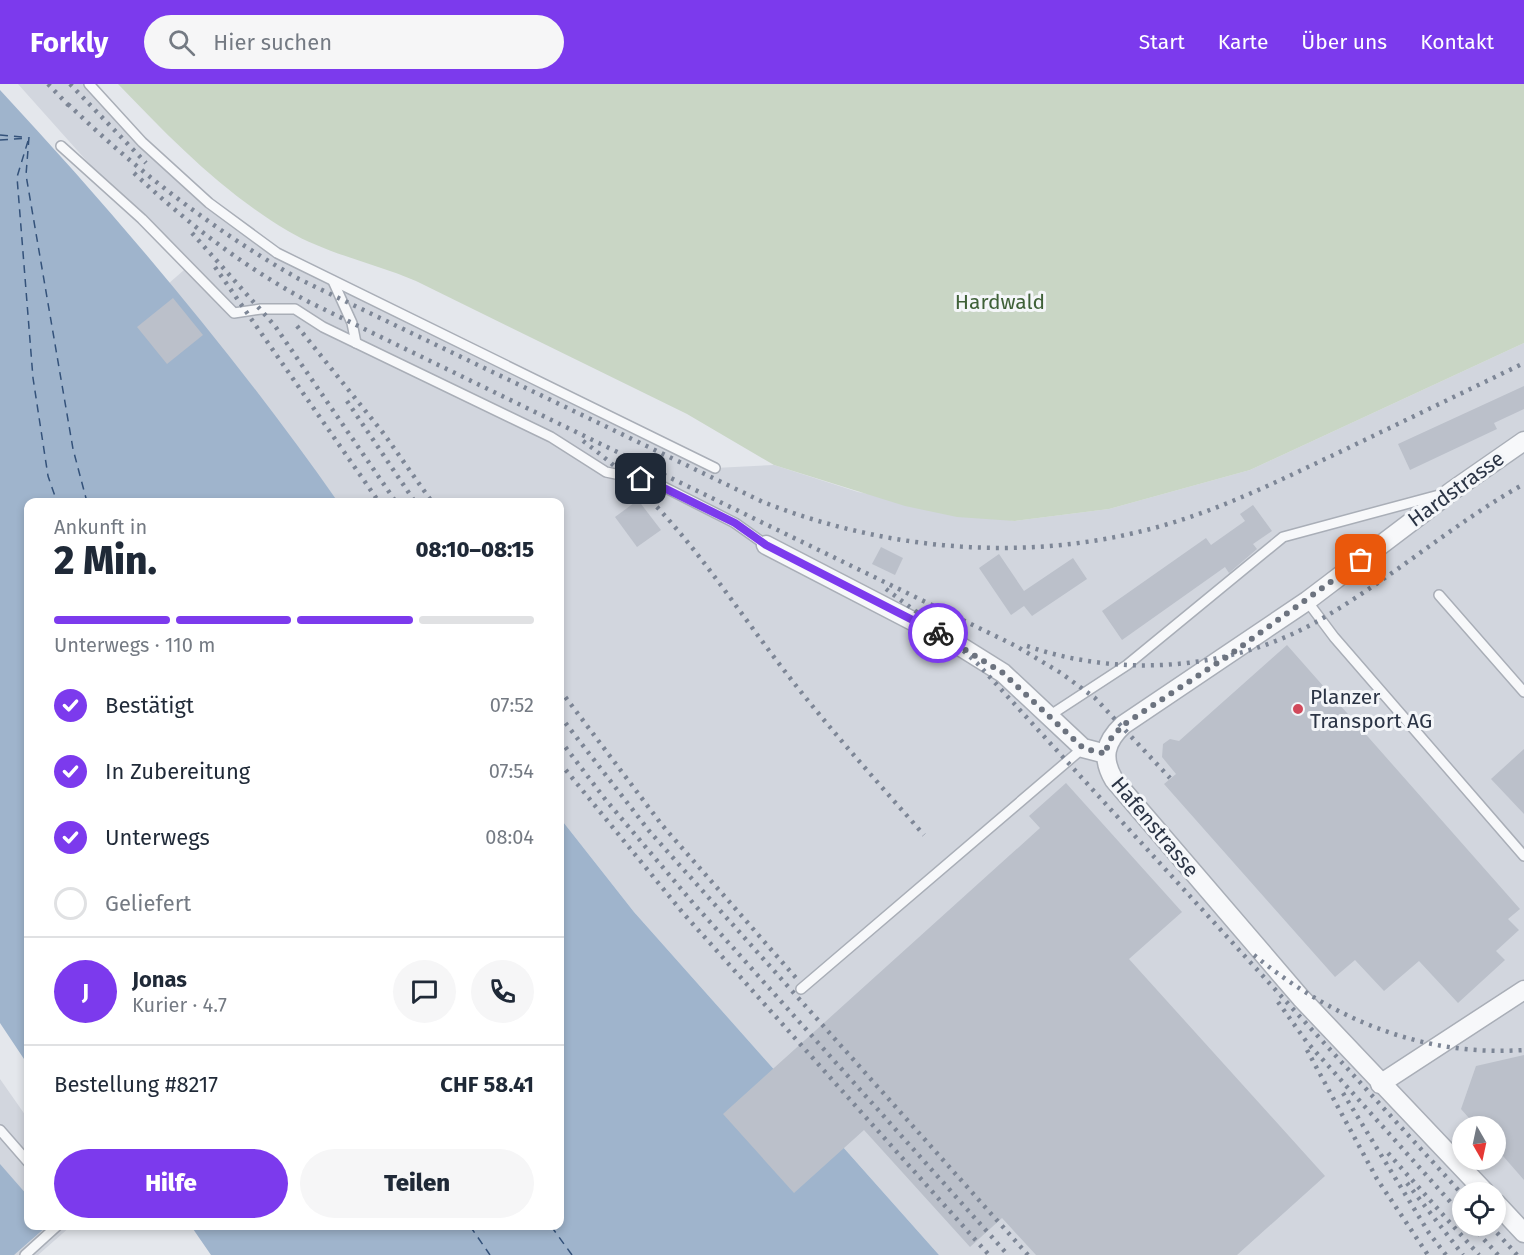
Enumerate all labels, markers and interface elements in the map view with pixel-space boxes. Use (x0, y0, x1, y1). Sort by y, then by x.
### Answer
search box (144, 15, 564, 69)
text: Forkly (30, 26, 108, 59)
icon: search (165, 26, 198, 59)
text: Hier suchen (213, 29, 332, 56)
text: Start (1139, 29, 1185, 55)
text: Karte (1218, 29, 1268, 55)
text: Über uns (1301, 29, 1387, 55)
text: Kontakt (1420, 29, 1494, 55)
park label: Hardwald (955, 289, 1045, 315)
street label: Hardstrasse (1403, 445, 1509, 533)
pin (615, 453, 666, 504)
icon: home (624, 462, 657, 495)
text: Ankunft in (54, 515, 147, 539)
pin (1335, 534, 1386, 585)
text: 08:10–08:15 (415, 536, 534, 563)
text: 2 Min. (54, 538, 157, 584)
icon: bag (1344, 543, 1377, 576)
courier (908, 603, 968, 663)
icon: bike (922, 617, 955, 650)
text: Unterwegs · 110 m (54, 633, 215, 657)
place label: Planzer Transport AG (1310, 684, 1432, 734)
icon: check (54, 689, 87, 722)
text: Bestätigt (105, 692, 194, 719)
text: 07:52 (490, 693, 534, 717)
marker: Planzer Transport AG (1291, 702, 1305, 716)
icon: check (54, 755, 87, 788)
text: In Zubereitung (105, 758, 250, 785)
text: 07:54 (489, 759, 534, 783)
street label: Hafenstrasse (1105, 771, 1205, 883)
icon: check (54, 821, 87, 854)
text: Unterwegs (105, 824, 210, 851)
text: 08:04 (485, 825, 534, 849)
text: Geliefert (105, 890, 191, 917)
button: chat (393, 960, 456, 1023)
button: phone (471, 960, 534, 1023)
text: Jonas (132, 966, 187, 993)
text: J (82, 978, 89, 1005)
text: Kurier · 4.7 (132, 993, 227, 1017)
text: Bestellung #8217 (54, 1071, 218, 1098)
text: CHF 58.41 (440, 1071, 534, 1098)
north arrow (1452, 1116, 1506, 1170)
map controls (1452, 1116, 1506, 1236)
button: Hilfe (54, 1149, 288, 1218)
button: Teilen (300, 1149, 534, 1218)
button: locate (1452, 1182, 1506, 1236)

